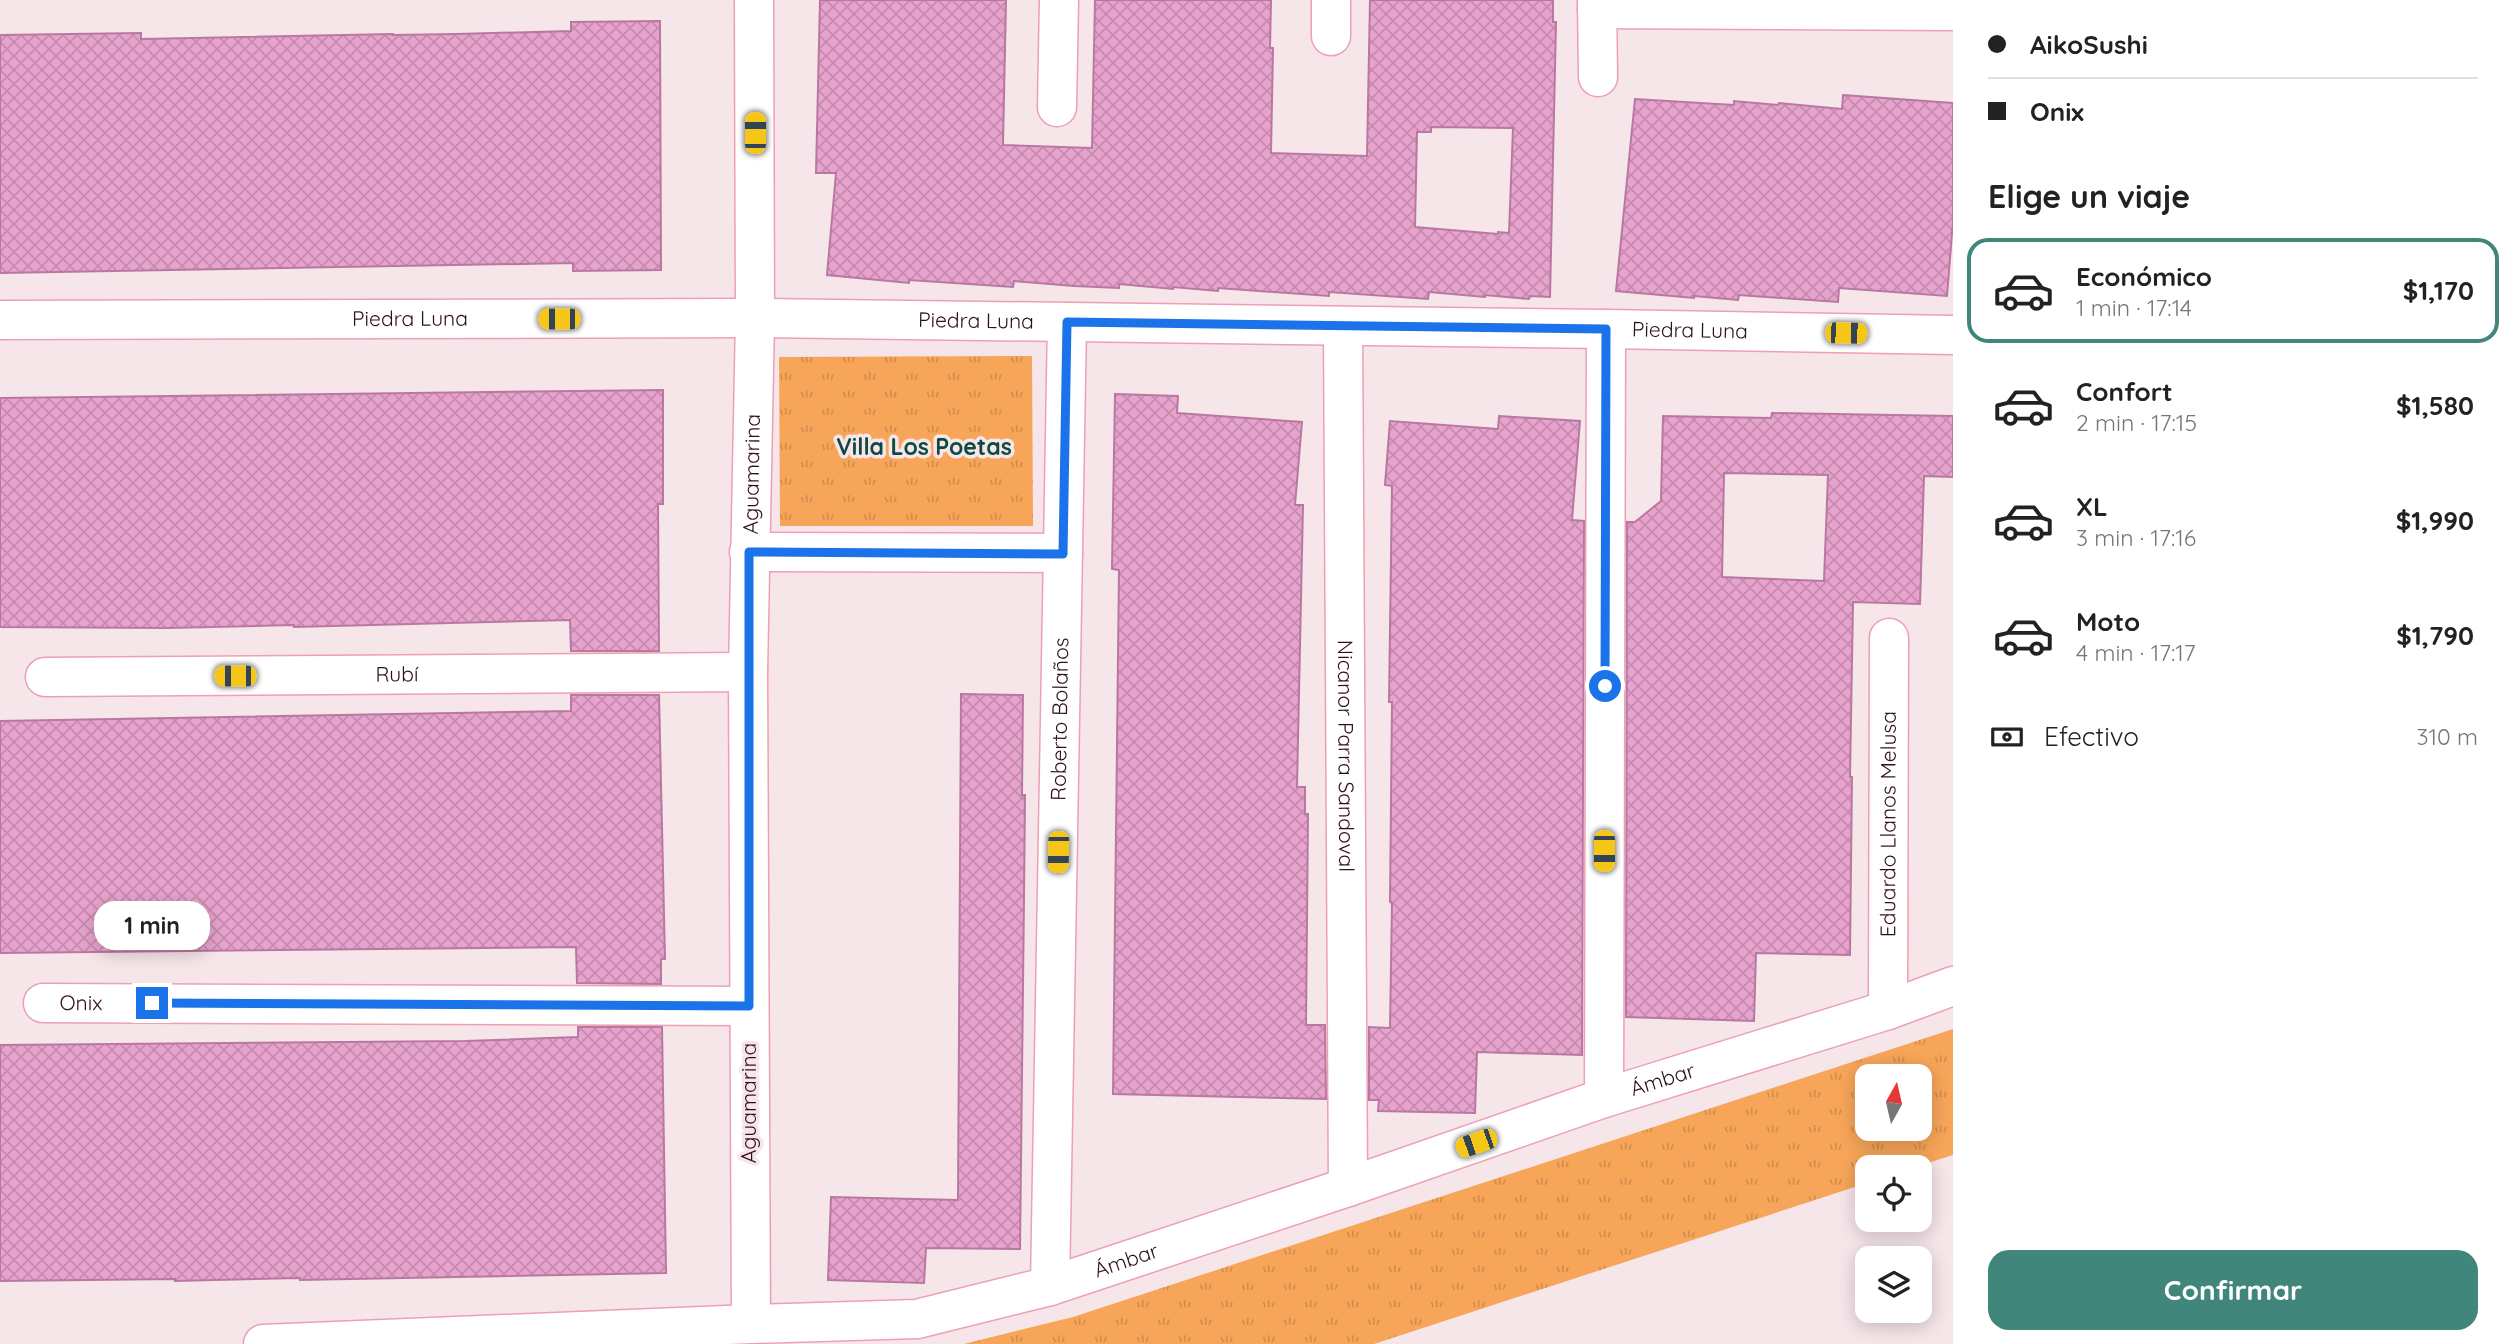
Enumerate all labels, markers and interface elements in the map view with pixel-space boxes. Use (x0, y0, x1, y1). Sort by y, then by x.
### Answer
text: AikoSushi (2030, 28, 2148, 61)
text: Onix (2030, 95, 2084, 128)
car (745, 112, 766, 154)
text: Elige un viaje (1988, 176, 2190, 216)
icon: car (1992, 259, 2055, 322)
text: Económico (2076, 260, 2212, 293)
text: $1,170 (2403, 274, 2474, 307)
text: 1 min · 17:14 (2076, 293, 2192, 322)
street label: Piedra Luna (352, 305, 468, 331)
street label: Piedra Luna (918, 306, 1034, 334)
car (539, 309, 581, 330)
street label: Piedra Luna (1632, 315, 1748, 343)
car (1825, 322, 1868, 344)
icon: car (1992, 374, 2055, 437)
text: Confort (2076, 375, 2173, 408)
text: $1,580 (2396, 389, 2474, 422)
text: 2 min · 17:15 (2076, 408, 2197, 437)
street label: Aguamarina (737, 413, 765, 535)
district label: Villa Los Poetas (836, 432, 1012, 461)
icon: car (1992, 489, 2055, 552)
text: XL (2076, 490, 2108, 523)
text: $1,990 (2396, 504, 2474, 537)
text: 3 min · 17:16 (2076, 523, 2196, 552)
icon: car (1992, 604, 2055, 667)
text: Moto (2076, 605, 2140, 638)
text: $1,790 (2396, 619, 2474, 652)
street label: Roberto Bolaños (1045, 637, 1073, 801)
text: 4 min · 17:17 (2076, 638, 2196, 667)
street label: Nicanor Parra Sandoval (1333, 640, 1360, 872)
street label: Rubí (375, 660, 419, 687)
car (215, 666, 257, 687)
route start (1589, 670, 1621, 702)
street label: Eduardo Llanos Melusa (1874, 711, 1901, 937)
icon: cash (1988, 718, 2026, 756)
text: Efectivo (2044, 720, 2139, 753)
text: 310 m (2416, 722, 2478, 751)
car (1594, 830, 1615, 872)
car (1048, 831, 1069, 873)
callout: 1 min (94, 902, 210, 950)
text: 1 min (124, 911, 180, 940)
route end (136, 987, 168, 1019)
street label: Onix (59, 989, 103, 1015)
street label: Aguamarina (735, 1043, 761, 1163)
street label: Ámbar (1627, 1057, 1698, 1101)
north arrow (1855, 1064, 1932, 1141)
map controls (1855, 1064, 1932, 1323)
car (1453, 1126, 1500, 1160)
button: locate (1855, 1155, 1932, 1232)
street label: Ámbar (1090, 1237, 1162, 1282)
button: layers (1855, 1246, 1932, 1323)
button: Confirmar (1988, 1250, 2478, 1330)

